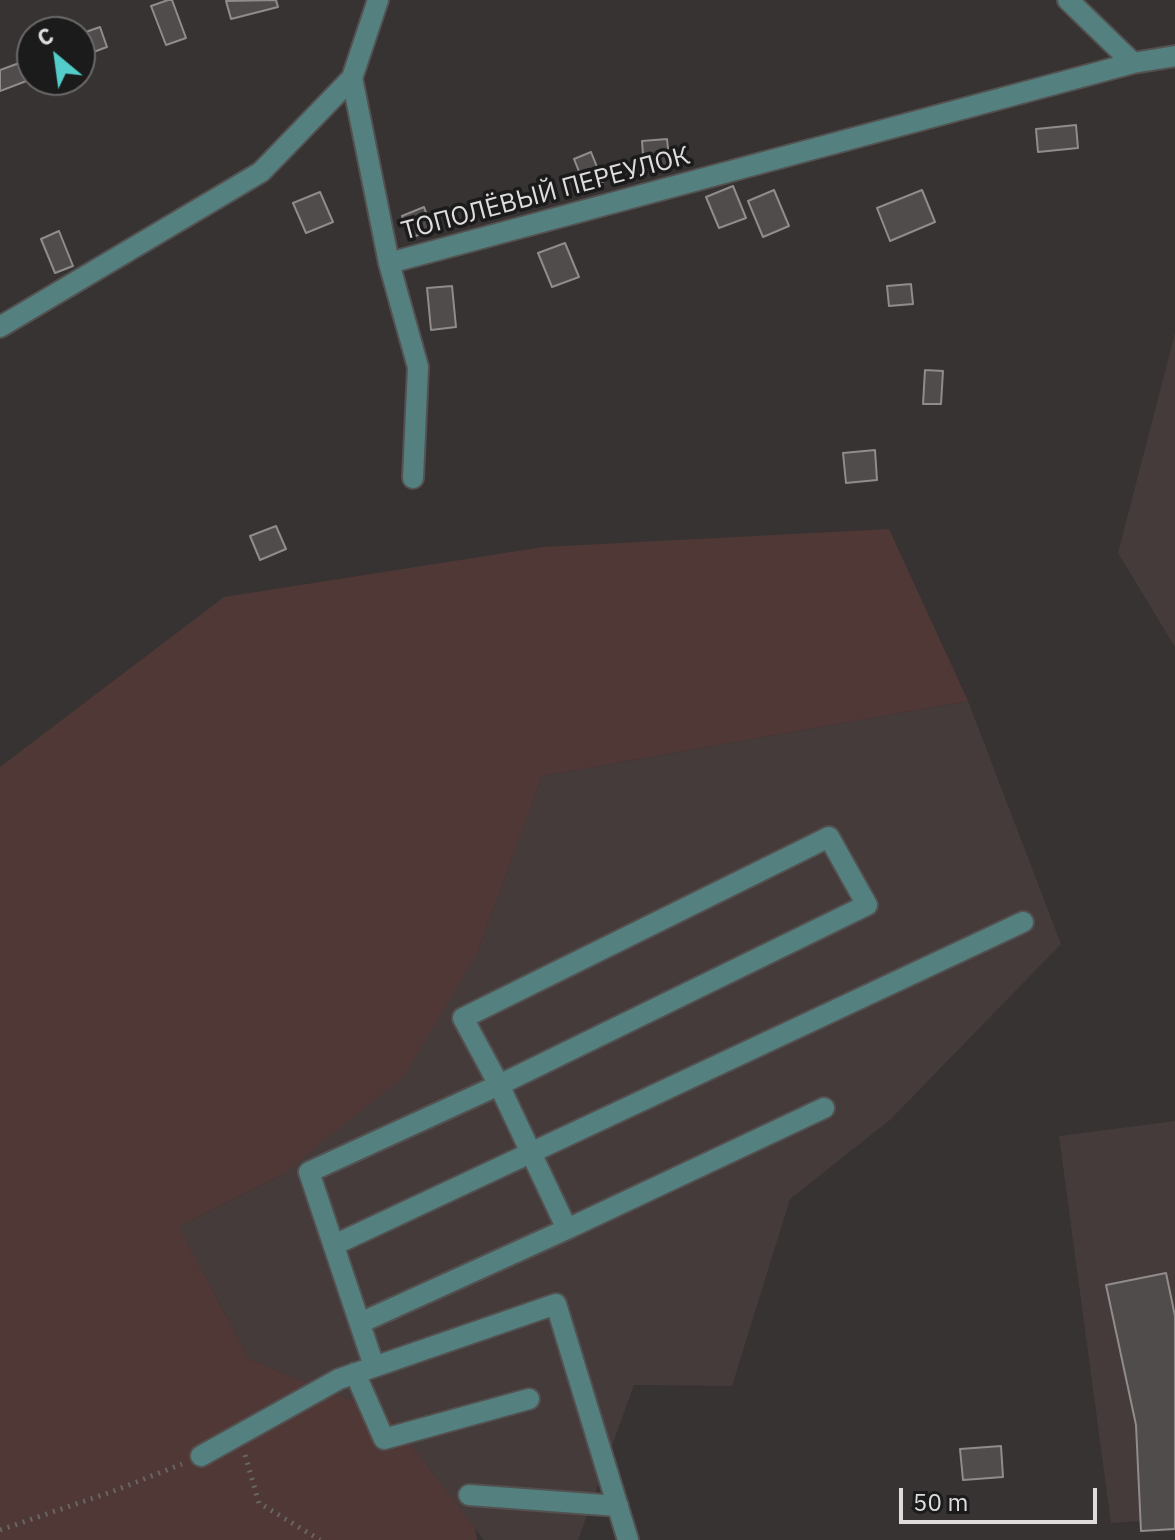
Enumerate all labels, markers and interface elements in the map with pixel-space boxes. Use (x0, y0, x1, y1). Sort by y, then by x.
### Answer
north arrow (16, 16, 96, 96)
text: С (32, 20, 58, 52)
street label: ТОПОЛЁВЫЙ ПЕРЕУЛОК (398, 140, 694, 248)
scale bar (903, 1472, 1101, 1522)
text: 50 m (913, 1486, 968, 1518)

